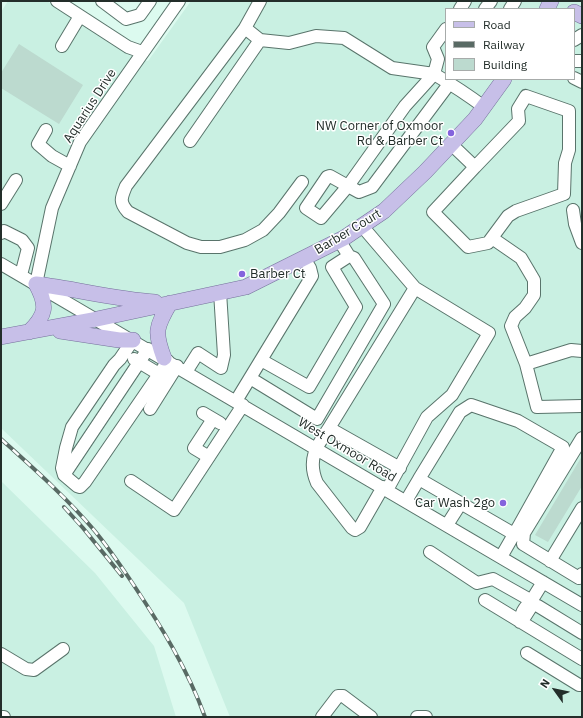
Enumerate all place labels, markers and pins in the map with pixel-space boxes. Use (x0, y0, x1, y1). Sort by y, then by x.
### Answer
place label: NW Corner of Oxmoor Rd & Barber Ct (316, 118, 443, 149)
marker: NW Corner of Oxmoor Rd & Barber Ct (446, 128, 456, 138)
place label: Barber Ct (250, 266, 305, 282)
marker: Barber Ct (237, 269, 247, 279)
place label: Car Wash 2go (415, 495, 495, 511)
marker: Car Wash 2go (498, 498, 508, 508)

